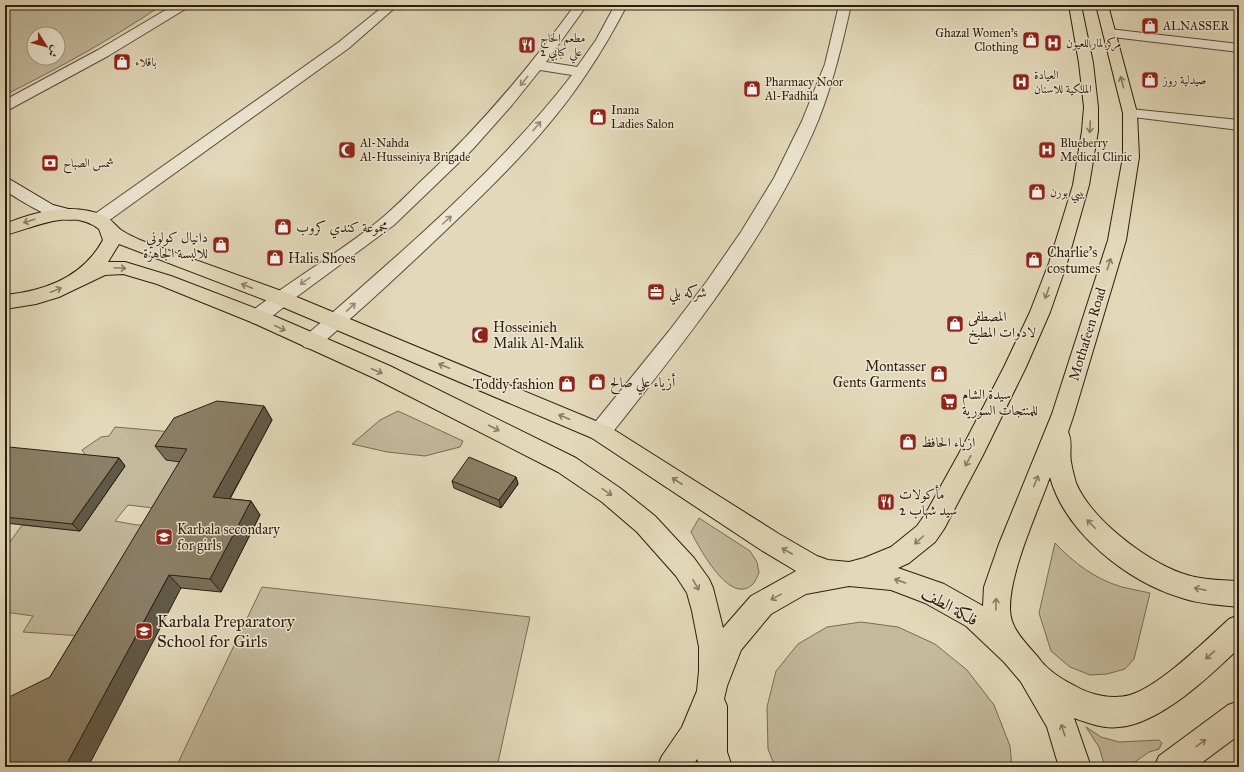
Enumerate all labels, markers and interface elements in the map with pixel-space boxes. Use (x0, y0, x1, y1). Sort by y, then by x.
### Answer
shop icon: ALNASSER (1140, 16, 1160, 36)
place label: ALNASSER (1162, 19, 1230, 33)
north arrow (26, 26, 66, 66)
place label: Ghazal Women's Clothing (935, 26, 1018, 55)
shop icon: Ghazal Women's Clothing (1021, 30, 1041, 50)
place label: مطعم الحاج علي كبابي 2 (540, 31, 585, 64)
hospital icon: مركز لمار للعيون (1043, 33, 1063, 53)
restaurant icon: مطعم الحاج علي كبابي 2 (517, 35, 537, 55)
place label: مركز لمار للعيون (1066, 36, 1121, 52)
text: ش (45, 43, 62, 60)
shop icon: باقلاء (112, 52, 132, 72)
place label: باقلاء (135, 55, 156, 69)
place label: العيادة الملكية للاسنان (1034, 68, 1092, 96)
shop icon: صيدلية روز (1140, 70, 1160, 90)
hospital icon: العيادة الملكية للاسنان (1011, 72, 1031, 92)
place label: صيدلية روز (1162, 73, 1207, 88)
place label: Pharmacy Noor Al-Fadhila (764, 75, 844, 103)
one-way arrow (520, 76, 528, 87)
one-way arrow (1118, 76, 1125, 89)
shop icon: Pharmacy Noor Al-Fadhila (742, 79, 762, 99)
place label: Inana Ladies Salon (611, 103, 674, 131)
shop icon: Inana Ladies Salon (588, 107, 608, 127)
one-way arrow (1086, 120, 1094, 133)
one-way arrow (533, 121, 542, 131)
place label: Al-Nahda Al-Husseiniya Brigade (359, 136, 470, 165)
place label: Blueberry Medical Clinic (1060, 136, 1132, 164)
mosque icon: Al-Nahda Al-Husseiniya Brigade (337, 140, 357, 160)
hospital icon: Blueberry Medical Clinic (1037, 140, 1057, 160)
bank icon: شمس الصباح (40, 153, 60, 173)
place label: شمس الصباح (63, 156, 114, 174)
shop icon: بيبي بورن (1027, 182, 1047, 202)
place label: بيبي بورن (1050, 185, 1085, 204)
one-way arrow (442, 215, 452, 224)
shop icon: مجموعة كندي كروب (273, 217, 293, 237)
one-way arrow (22, 218, 35, 225)
place label: مجموعة كندي كروب (296, 219, 388, 239)
place label: دانيال كولوني للالبسة الجاهزة (143, 229, 208, 262)
shop icon: دانيال كولوني للالبسة الجاهزة (211, 235, 231, 255)
place label: Charlie's costumes (1047, 244, 1100, 277)
shop icon: Halis Shoes (265, 248, 285, 268)
place label: Halis Shoes (288, 250, 356, 267)
shop icon: Charlie's costumes (1024, 250, 1044, 270)
one-way arrow (1105, 259, 1113, 271)
one-way arrow (113, 264, 126, 272)
one-way arrow (299, 277, 310, 285)
one-way arrow (242, 282, 254, 290)
office icon: شركه بلي (646, 282, 666, 302)
place label: شركه بلي (669, 284, 707, 305)
one-way arrow (50, 285, 62, 293)
street label: Mothafeen Road (1065, 285, 1110, 383)
one-way arrow (1042, 286, 1050, 298)
one-way arrow (346, 302, 356, 312)
place label: المصطفى لادوات المطبخ (968, 308, 1036, 345)
shop icon: المصطفى لادوات المطبخ (945, 314, 965, 334)
place label: Hosseinieh Malik Al-Malik (493, 319, 584, 352)
one-way arrow (274, 325, 286, 332)
mosque icon: Hosseinieh Malik Al-Malik (470, 325, 490, 345)
place label: Montasser Gents Garments (833, 358, 927, 391)
one-way arrow (438, 362, 450, 369)
shop icon: Montasser Gents Garments (929, 364, 949, 384)
one-way arrow (371, 367, 383, 375)
shop icon: أزياء علي صالح (587, 372, 607, 392)
place label: أزياء علي صالح (610, 372, 676, 395)
shop icon: Toddy fashion (557, 374, 577, 394)
place label: Toddy fashion (473, 376, 554, 393)
place label: سيدة الشام للمنتجات السورية (962, 386, 1038, 419)
supermarket icon: سيدة الشام للمنتجات السورية (939, 392, 959, 412)
one-way arrow (558, 412, 570, 420)
one-way arrow (488, 425, 500, 432)
shop icon: ازياء الحافظ (898, 432, 918, 452)
place label: ازياء الحافظ (921, 434, 975, 451)
one-way arrow (964, 455, 971, 467)
one-way arrow (1033, 475, 1041, 487)
one-way arrow (671, 477, 683, 485)
place label: مأكولات سيد شهاب 2 (899, 484, 957, 520)
one-way arrow (601, 488, 612, 496)
restaurant icon: مأكولات سيد شهاب 2 (876, 492, 896, 512)
one-way arrow (1086, 519, 1096, 529)
place label: Karbala secondary for girls (177, 521, 280, 554)
school or university icon: Karbala secondary for girls (154, 527, 174, 547)
one-way arrow (914, 535, 925, 544)
one-way arrow (781, 547, 793, 555)
one-way arrow (895, 577, 907, 585)
one-way arrow (693, 579, 701, 591)
street label: فلكة الطف (918, 582, 982, 631)
one-way arrow (1194, 585, 1207, 593)
one-way arrow (770, 593, 782, 601)
one-way arrow (993, 598, 1000, 611)
place label: Karbala Preparatory School for Girls (157, 611, 296, 652)
school or university icon: Karbala Preparatory School for Girls (134, 621, 154, 641)
one-way arrow (1205, 650, 1215, 660)
one-way arrow (1059, 724, 1066, 737)
one-way arrow (1196, 739, 1207, 747)

